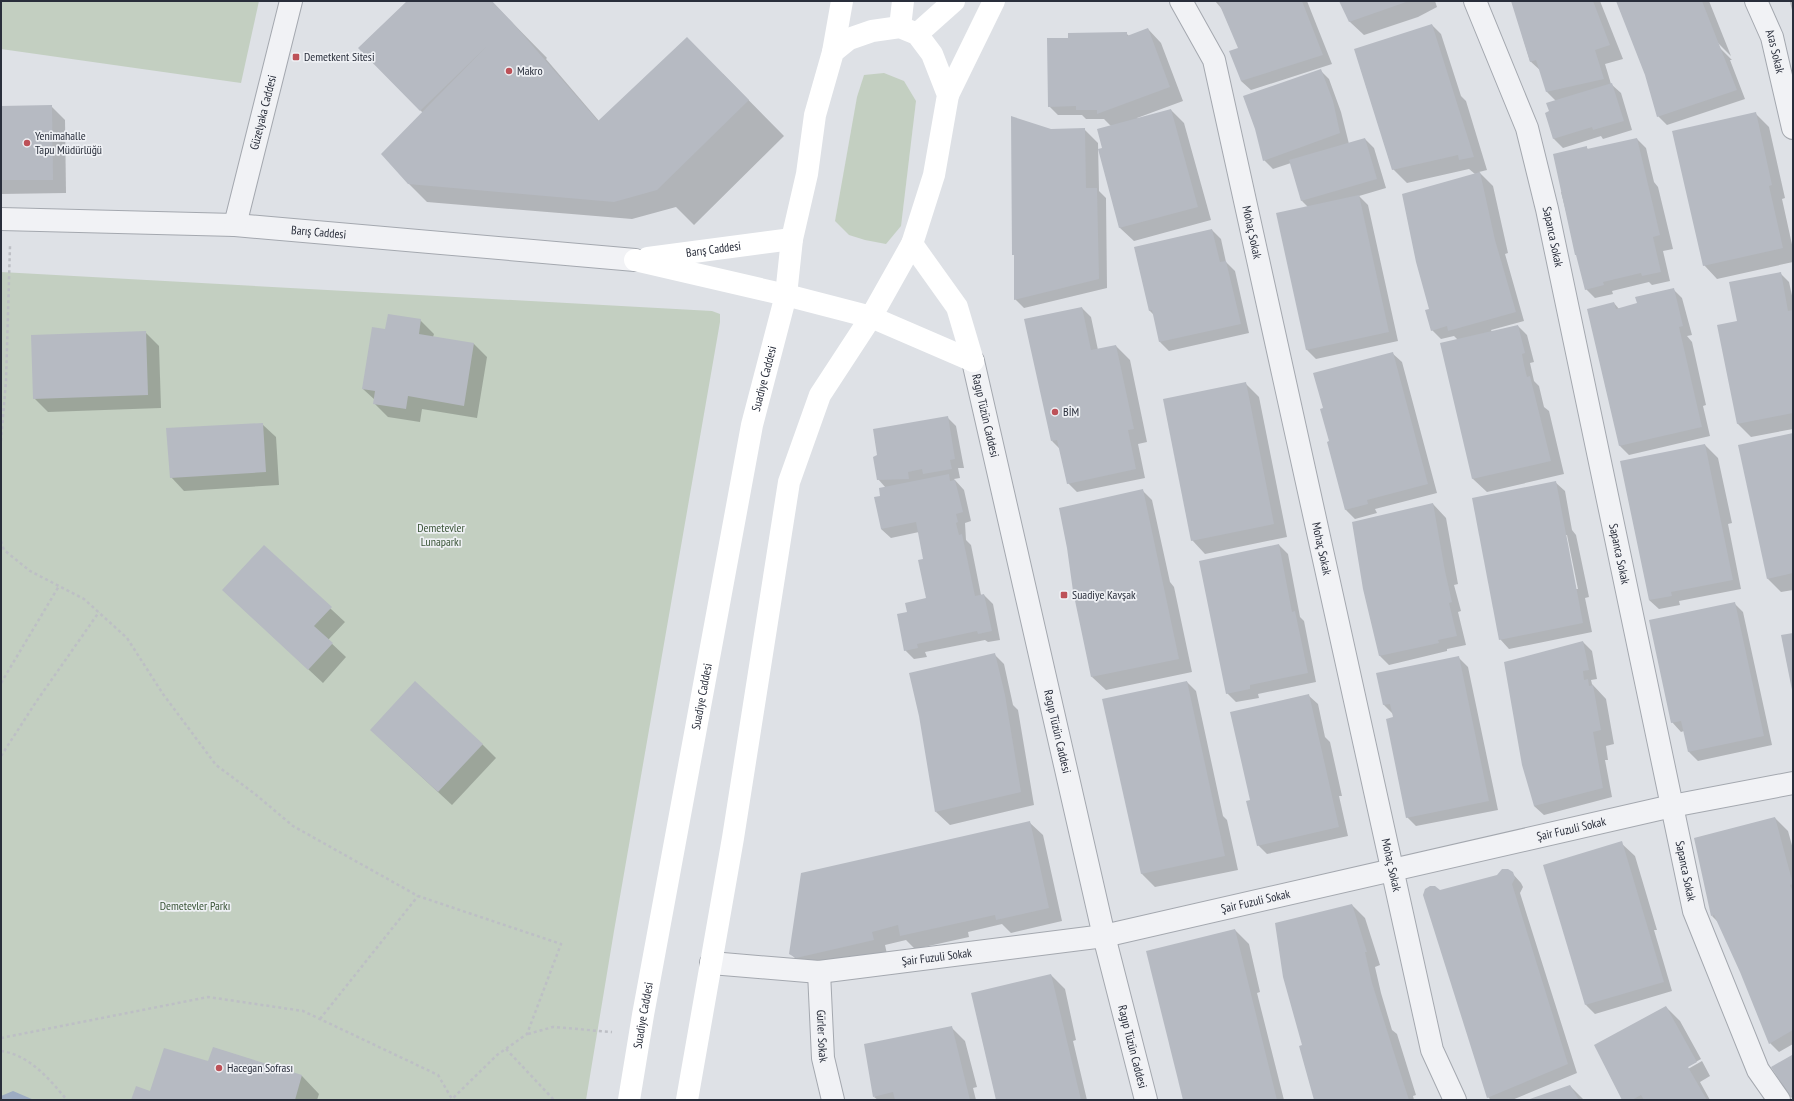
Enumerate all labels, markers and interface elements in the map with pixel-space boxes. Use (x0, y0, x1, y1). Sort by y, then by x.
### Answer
street label: Aras Sokak (1762, 27, 1788, 75)
place label: Demetkent Sitesi (304, 49, 375, 64)
marker: Demetkent Sitesi (291, 52, 301, 62)
place label: Makro (517, 63, 543, 78)
marker: Makro (504, 66, 514, 76)
street label: Güzelyaka Caddesi (246, 73, 279, 151)
place label: Yenimahalle Tapu Müdürlüğü (35, 128, 102, 157)
marker: Yenimahalle Tapu Müdürlüğü (22, 138, 32, 148)
street label: Mohaç Sokak (1239, 204, 1266, 260)
street label: Sapanca Sokak (1540, 205, 1567, 269)
street label: Barış Caddesi (291, 222, 347, 242)
street label: Barış Caddesi (685, 238, 742, 260)
street label: Suadiye Caddesi (748, 344, 779, 413)
street label: Ragıp Tüzün Caddesi (969, 372, 1003, 459)
place label: BİM (1063, 404, 1079, 419)
marker: BİM (1050, 407, 1060, 417)
park label: Demetevler Lunaparkı (417, 520, 466, 549)
street label: Mohaç Sokak (1309, 521, 1335, 577)
street label: Sapanca Sokak (1606, 522, 1633, 586)
place label: Suadiye Kavşak (1072, 587, 1136, 602)
marker: Suadiye Kavşak (1059, 590, 1069, 600)
street label: Suadiye Caddesi (688, 662, 715, 731)
street label: Ragıp Tüzün Caddesi (1041, 688, 1075, 775)
street label: Şair Fuzuli Sokak (1535, 813, 1608, 844)
street label: Mohaç Sokak (1379, 837, 1405, 893)
street label: Sapanca Sokak (1672, 839, 1700, 903)
street label: Şair Fuzuli Sokak (1219, 886, 1292, 916)
park label: Demetevler Parkı (160, 898, 230, 913)
street label: Şair Fuzuli Sokak (901, 945, 973, 968)
street label: Suadiye Caddesi (630, 981, 656, 1049)
street label: Ragıp Tüzün Caddesi (1115, 1003, 1151, 1090)
street label: Gürler Sokak (814, 1009, 832, 1064)
place label: Hacegan Sofrası (227, 1060, 293, 1075)
marker: Hacegan Sofrası (214, 1063, 224, 1073)

